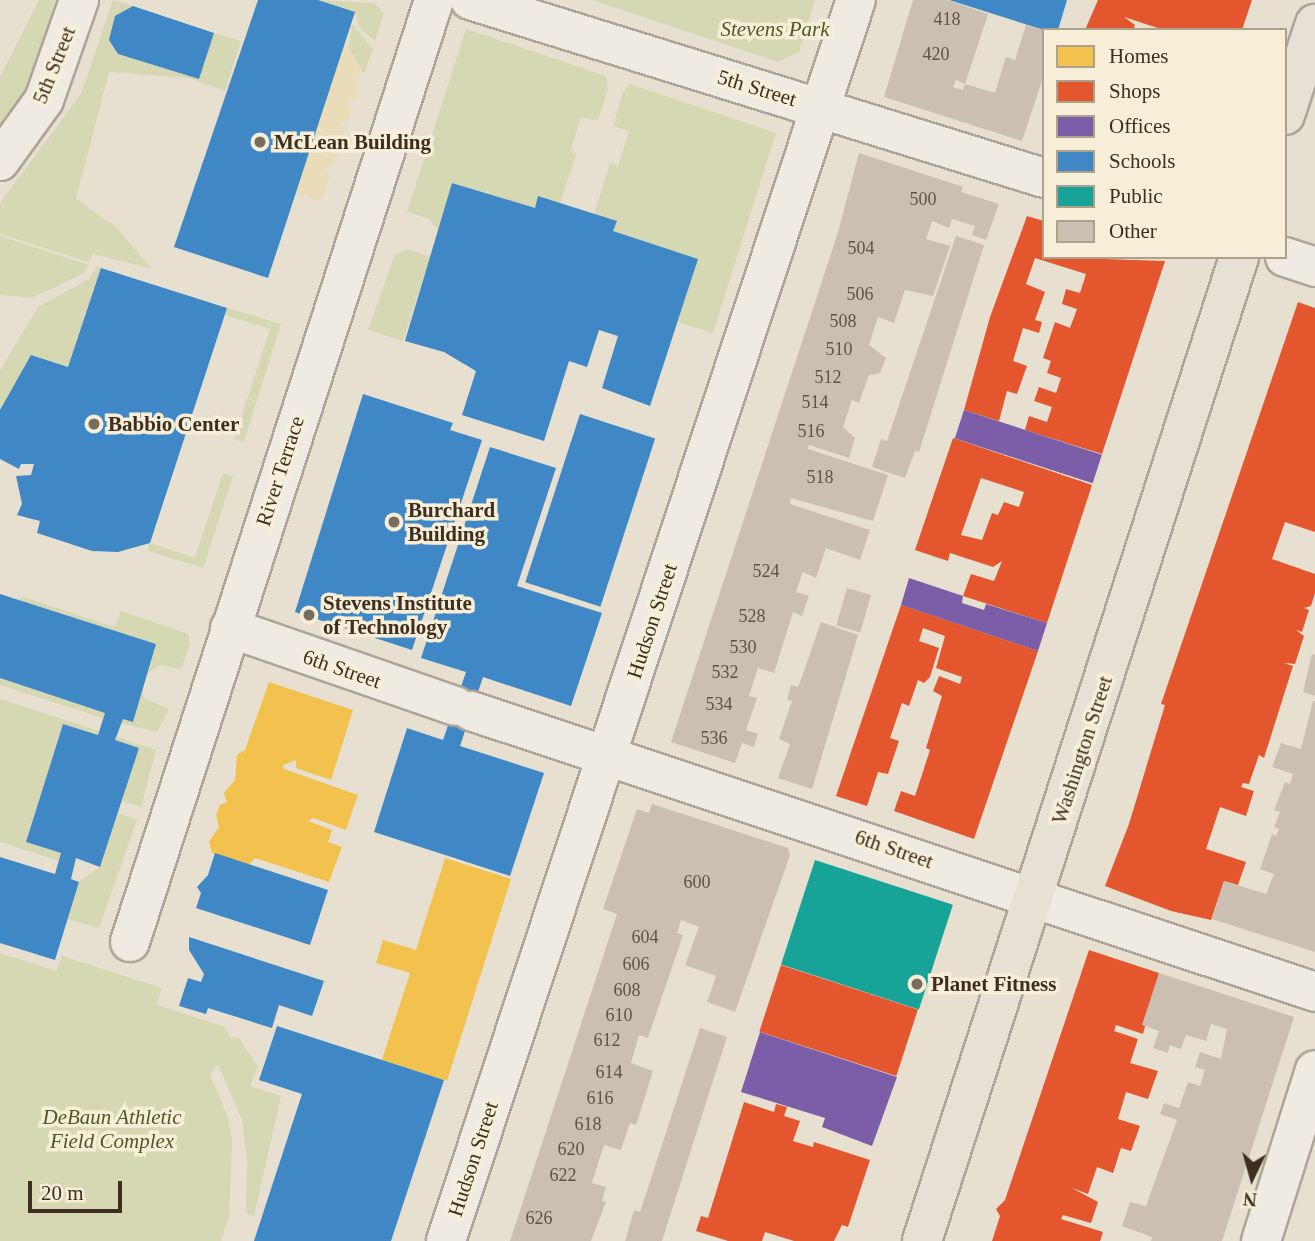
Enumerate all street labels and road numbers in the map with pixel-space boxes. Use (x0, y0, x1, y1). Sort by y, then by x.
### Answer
street label: 5th Street (27, 23, 81, 107)
street label: 5th Street (715, 64, 799, 112)
street label: River Terrace (250, 413, 310, 529)
street label: Hudson Street (622, 560, 682, 682)
street label: 6th Street (300, 644, 384, 694)
street label: Washington Street (1046, 673, 1118, 827)
street label: 6th Street (852, 824, 936, 874)
street label: Hudson Street (443, 1098, 503, 1220)

